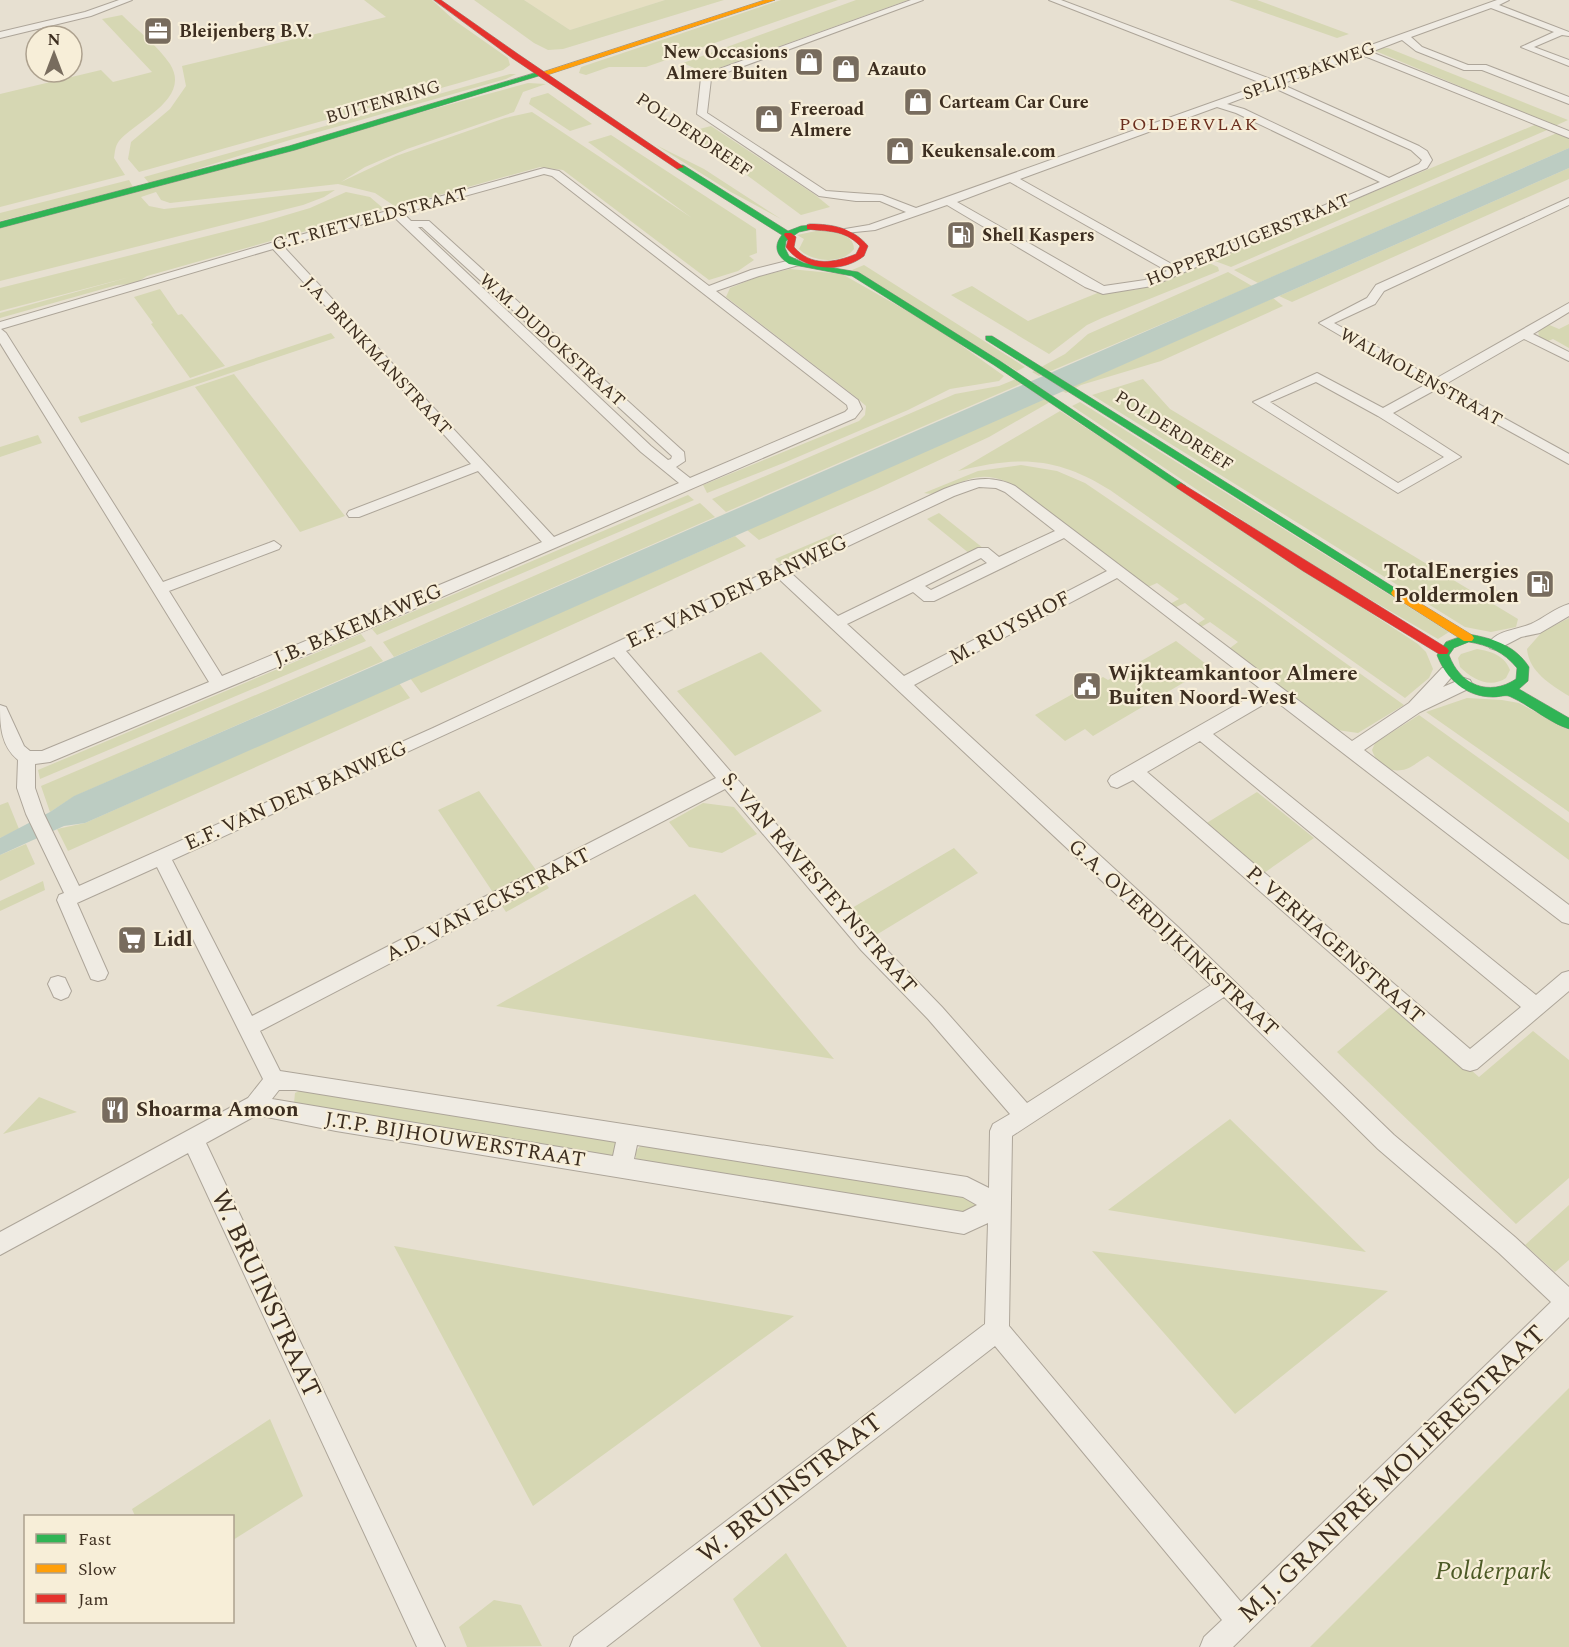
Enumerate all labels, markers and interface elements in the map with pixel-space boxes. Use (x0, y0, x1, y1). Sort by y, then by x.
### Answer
office icon: Bleijenberg B.V. (142, 15, 174, 47)
place label: Bleijenberg B.V. (179, 18, 312, 45)
north arrow (24, 24, 84, 84)
text: N (47, 28, 61, 52)
street label: SPLIJTBAKWEG (1239, 35, 1379, 107)
place label: New Occasions Almere Buiten (663, 39, 788, 87)
shop icon: New Occasions Almere Buiten (793, 46, 825, 78)
shop icon: Azauto (830, 53, 862, 85)
place label: Azauto (867, 56, 926, 83)
street label: BUITENRING (322, 73, 444, 131)
street label: POLDERDREEF (630, 86, 758, 184)
shop icon: Carteam Car Cure (902, 86, 934, 118)
place label: Carteam Car Cure (939, 89, 1089, 116)
place label: Freeroad Almere (790, 96, 865, 144)
shop icon: Freeroad Almere (753, 103, 785, 135)
district label: POLDERVLAK (1119, 111, 1259, 138)
shop icon: Keukensale.com (884, 135, 916, 167)
place label: Keukensale.com (921, 138, 1056, 165)
street label: G.T. RIETVELDSTRAAT (269, 180, 471, 258)
street label: HOPPERZUIGERSTRAAT (1142, 187, 1354, 293)
fuel station icon: Shell Kaspers (945, 219, 977, 251)
place label: Shell Kaspers (982, 222, 1095, 249)
street label: W.M. DUDOKSTRAAT (473, 267, 631, 413)
street label: J.A. BRINKMANSTRAAT (296, 271, 458, 441)
street label: WALMOLENSTRAAT (1335, 321, 1507, 433)
street label: POLDERDREEF (1110, 384, 1238, 478)
street label: E.F. VAN DEN BANWEG (621, 527, 853, 657)
place label: TotalEnergies Poldermolen (1384, 556, 1519, 612)
fuel station icon: TotalEnergies Poldermolen (1524, 568, 1556, 600)
street label: J.B. BAKEMAWEG (269, 575, 447, 675)
street label: M. RUYSHOF (943, 582, 1077, 674)
place label: Wijkteamkantoor Almere Buiten Noord-West (1108, 658, 1358, 714)
public building icon: Wijkteamkantoor Almere Buiten Noord-West (1071, 670, 1103, 702)
street label: E.F. VAN DEN BANWEG (180, 732, 412, 860)
street label: S. VAN RAVESTEYNSTRAAT (714, 765, 924, 1001)
street label: G.A. OVERDIJKINKSTRAAT (1060, 831, 1286, 1045)
street label: A.D. VAN ECKSTRAAT (380, 839, 596, 971)
street label: P. VERHAGENSTRAAT (1239, 858, 1431, 1032)
supermarket icon: Lidl (116, 924, 148, 956)
place label: Lidl (153, 924, 193, 956)
restaurant icon: Shoarma Amoon (99, 1094, 131, 1126)
place label: Shoarma Amoon (136, 1094, 299, 1126)
street label: J.T.P. BIJHOUWERSTRAAT (322, 1104, 588, 1176)
street label: W. BRUINSTRAAT (200, 1183, 332, 1405)
street label: M.J. GRANPRÉ MOLIÈRESTRAAT (1229, 1316, 1555, 1632)
street label: W. BRUINSTRAAT (688, 1403, 892, 1573)
legend (24, 1515, 234, 1623)
text: Fast (78, 1526, 111, 1553)
park label: Polderpark (1435, 1551, 1551, 1591)
text: Slow (78, 1556, 117, 1583)
text: Jam (78, 1586, 109, 1613)

